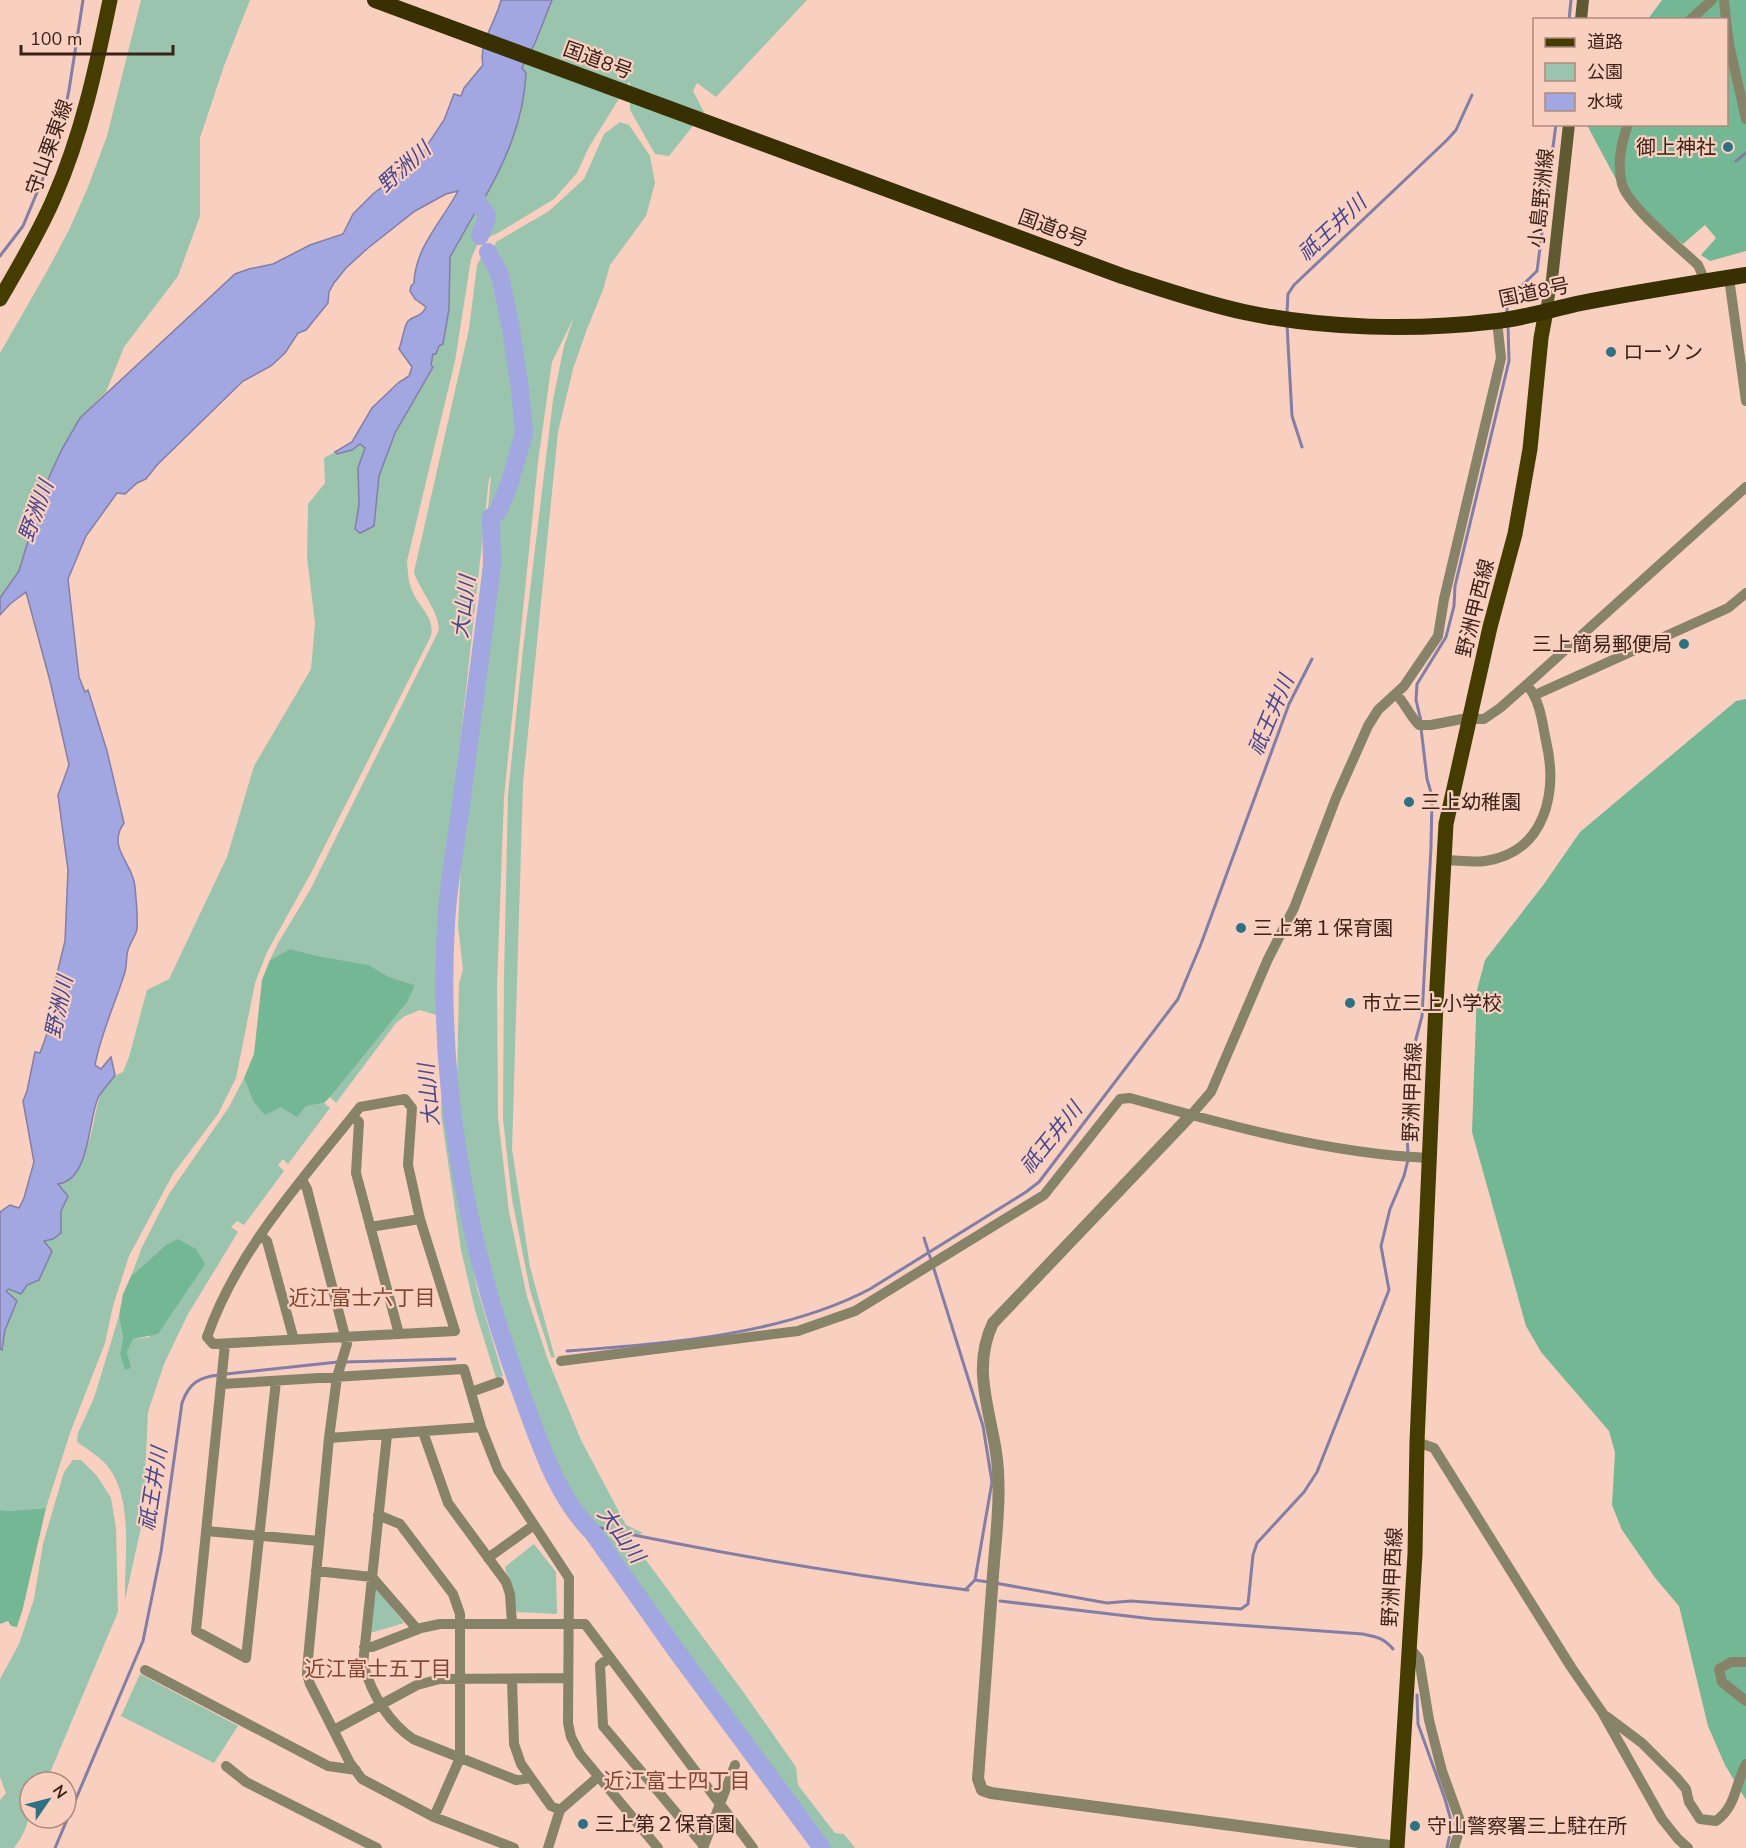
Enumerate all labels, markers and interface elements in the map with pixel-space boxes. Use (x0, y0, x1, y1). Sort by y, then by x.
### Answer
scale bar (21, 18, 172, 56)
legend (1533, 18, 1728, 126)
text: 100 m (30, 27, 82, 51)
text: 道路 (1587, 30, 1623, 54)
street label: 国道8号 (559, 35, 636, 85)
text: 公園 (1587, 60, 1623, 84)
text: 水域 (1587, 90, 1623, 114)
street label: 守山栗東線 (20, 96, 79, 199)
water label: 野洲川 (371, 134, 438, 198)
place label: 御上神社 (1636, 134, 1716, 161)
marker: 御上神社 (1721, 140, 1735, 154)
street label: 小島野洲線 (1523, 147, 1560, 249)
water label: 祇王井川 (1292, 188, 1374, 267)
street label: 国道8号 (1014, 203, 1091, 253)
street label: 国道8号 (1496, 272, 1572, 313)
place label: ローソン (1623, 339, 1703, 366)
marker: ローソン (1604, 345, 1618, 359)
water label: 野洲川 (12, 475, 61, 545)
street label: 野洲甲西線 (1450, 556, 1501, 660)
water label: 大山川 (446, 572, 482, 640)
place label: 三上簡易郵便局 (1532, 631, 1672, 658)
marker: 三上簡易郵便局 (1677, 637, 1691, 651)
water label: 祇王井川 (1242, 669, 1301, 759)
place label: 三上幼稚園 (1421, 789, 1521, 816)
marker: 三上幼稚園 (1402, 795, 1416, 809)
place label: 三上第１保育園 (1253, 915, 1393, 942)
marker: 三上第１保育園 (1234, 921, 1248, 935)
water label: 野洲川 (39, 971, 80, 1041)
place label: 市立三上小学校 (1362, 990, 1502, 1017)
marker: 市立三上小学校 (1343, 996, 1357, 1010)
street label: 野洲甲西線 (1397, 1042, 1428, 1142)
water label: 大山川 (412, 1060, 446, 1128)
water label: 祇王井川 (1014, 1095, 1090, 1179)
district label: 近江富士六丁目 (289, 1284, 436, 1312)
water label: 祇王井川 (133, 1443, 174, 1533)
water label: 大山川 (591, 1501, 652, 1570)
street label: 野洲甲西線 (1376, 1526, 1409, 1628)
district label: 近江富士五丁目 (305, 1655, 452, 1683)
district label: 近江富士四丁目 (604, 1767, 751, 1795)
north arrow (18, 1770, 78, 1830)
text: N (47, 1781, 72, 1803)
place label: 三上第２保育園 (595, 1811, 735, 1838)
place label: 守山警察署三上駐在所 (1427, 1813, 1627, 1840)
marker: 三上第２保育園 (576, 1817, 590, 1831)
marker: 守山警察署三上駐在所 (1408, 1819, 1422, 1833)

